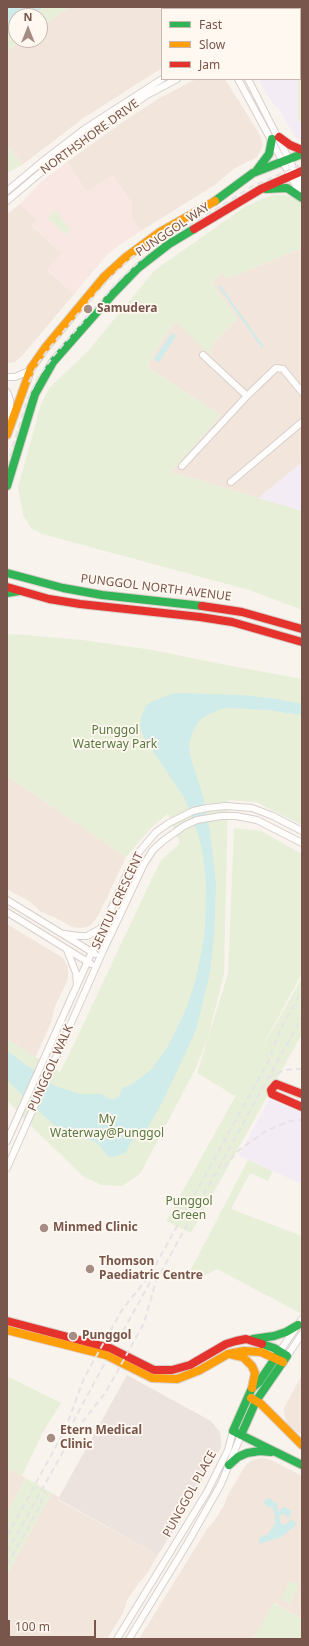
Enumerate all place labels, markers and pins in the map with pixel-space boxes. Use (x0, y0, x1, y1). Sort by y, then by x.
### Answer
place label: Samudera (97, 302, 157, 316)
marker: Samudera (82, 303, 94, 315)
place label: Minmed Clinic (53, 1221, 138, 1235)
marker: Minmed Clinic (38, 1222, 50, 1234)
place label: Thomson Paediatric Centre (99, 1255, 203, 1283)
marker: Thomson Paediatric Centre (84, 1263, 96, 1275)
place label: Punggol (82, 1329, 131, 1343)
marker: Punggol (67, 1330, 79, 1342)
place label: Etern Medical Clinic (60, 1424, 142, 1452)
marker: Etern Medical Clinic (45, 1432, 57, 1444)

